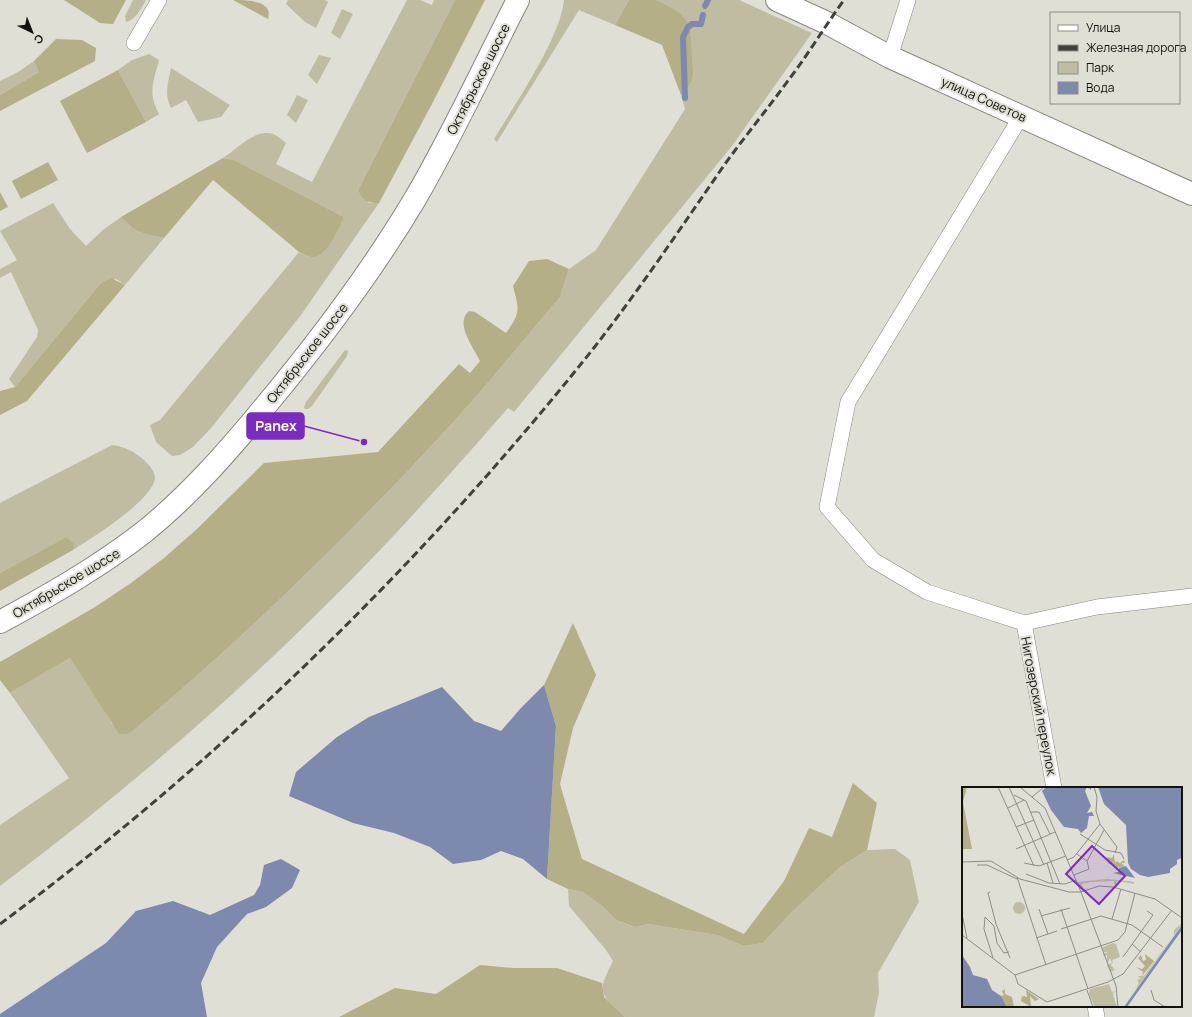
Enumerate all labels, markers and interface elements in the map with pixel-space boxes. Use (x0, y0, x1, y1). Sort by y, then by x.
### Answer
north arrow (12, 12, 52, 52)
legend (1050, 12, 1180, 104)
text: Улица (1086, 19, 1120, 36)
street label: Октябрьское шоссе (442, 20, 514, 138)
text: С (31, 31, 47, 48)
text: Железная дорога (1086, 39, 1186, 56)
text: Парк (1086, 59, 1115, 76)
street label: улица Советов (938, 72, 1030, 126)
text: Вода (1086, 79, 1114, 96)
street label: Октябрьское шоссе (262, 299, 352, 407)
callout: Panex (247, 413, 304, 439)
text: Panex (255, 416, 297, 435)
street label: Октябрьское шоссе (9, 544, 123, 622)
street label: Нигозерский переулок (1017, 635, 1061, 777)
inset map (962, 787, 1182, 1007)

